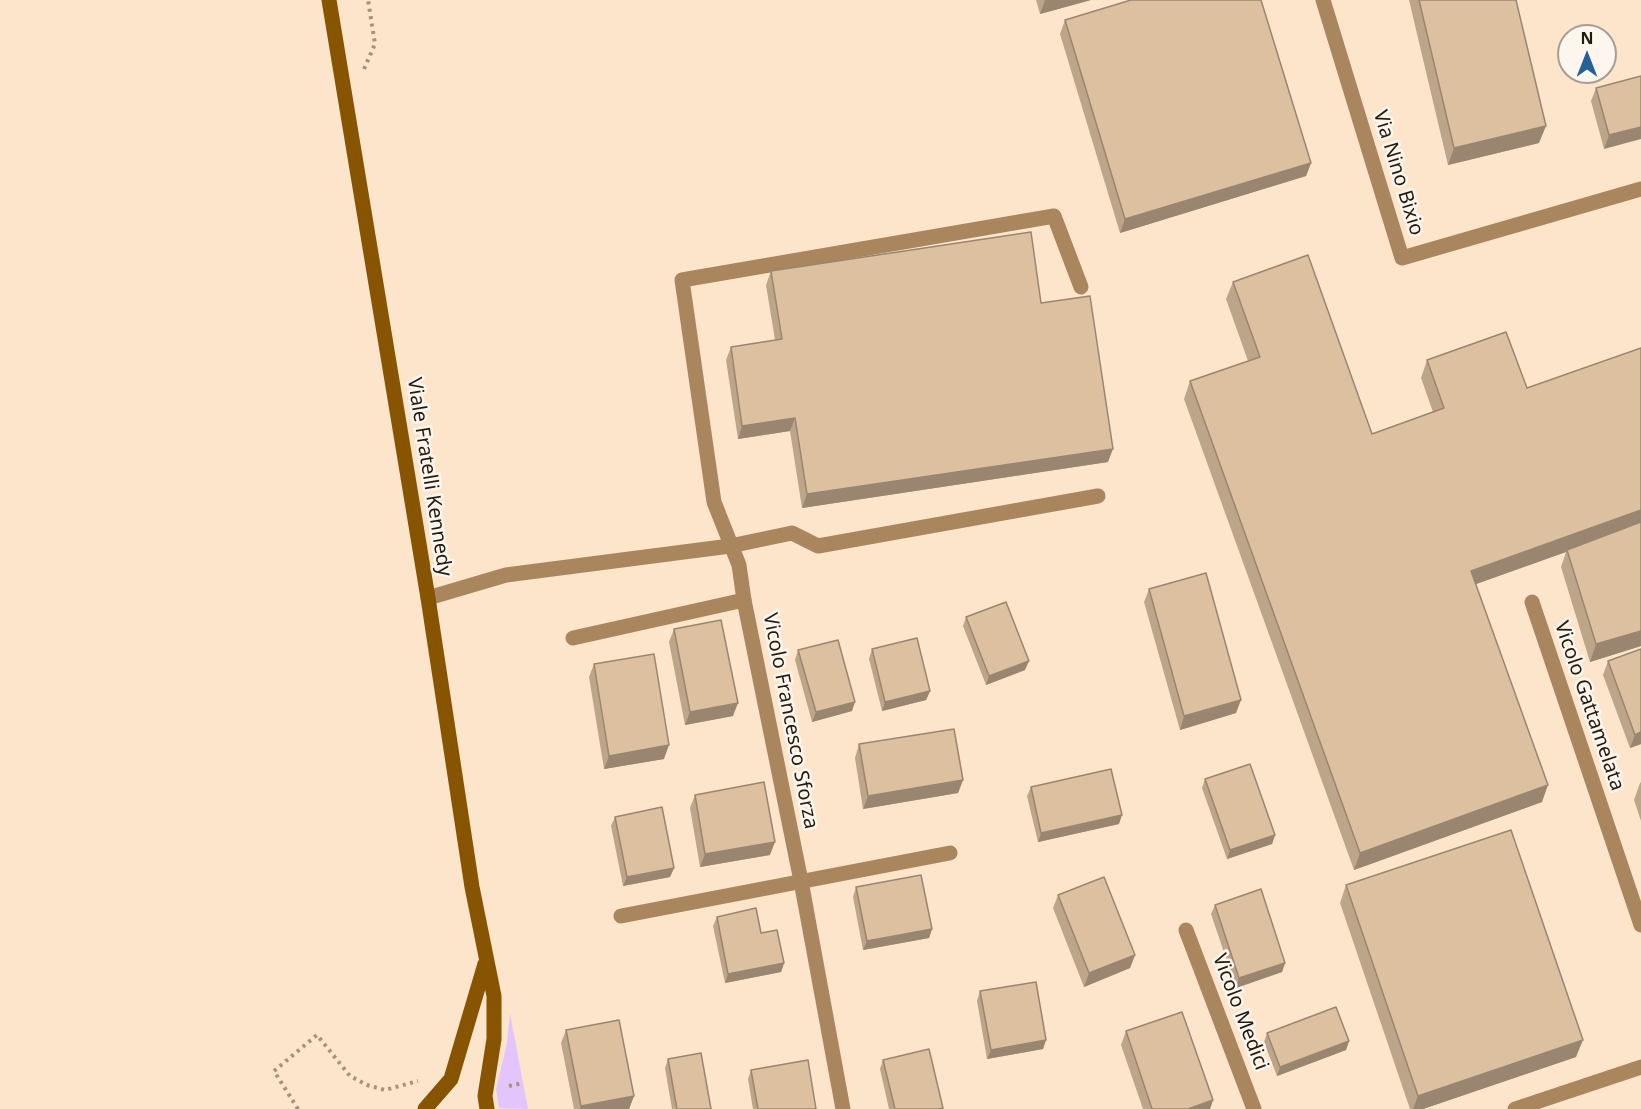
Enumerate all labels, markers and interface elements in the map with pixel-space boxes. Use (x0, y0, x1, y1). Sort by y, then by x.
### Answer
north arrow (1557, 24, 1617, 84)
text: N (1580, 27, 1594, 49)
street label: Via Nino Bixio (1368, 108, 1428, 238)
street label: Viale Fratelli Kennedy (401, 376, 457, 578)
street label: Vicolo Francesco Sforza (757, 611, 823, 831)
street label: Vicolo Gattamelata (1549, 618, 1629, 794)
street label: Vicolo Medici (1207, 950, 1273, 1074)

